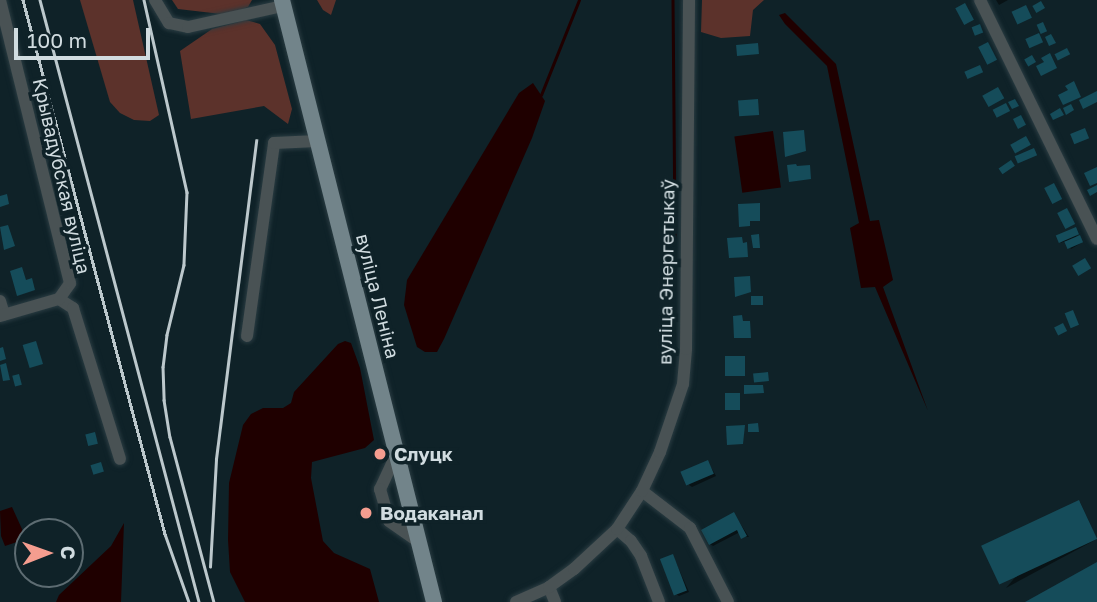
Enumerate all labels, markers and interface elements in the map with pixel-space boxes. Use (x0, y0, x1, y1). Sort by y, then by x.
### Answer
scale bar (18, 14, 154, 58)
text: 100 m (27, 27, 87, 53)
street label: Крывадубская вуліца (28, 76, 96, 276)
street label: вуліца Энергетыкаў (653, 179, 679, 365)
street label: вуліца Леніна (351, 231, 405, 361)
place label: Слуцк (394, 443, 453, 465)
marker: Слуцк (372, 446, 388, 462)
place label: Водаканал (380, 502, 483, 524)
marker: Водаканал (358, 505, 374, 521)
north arrow (14, 518, 84, 588)
text: С (57, 546, 80, 560)

